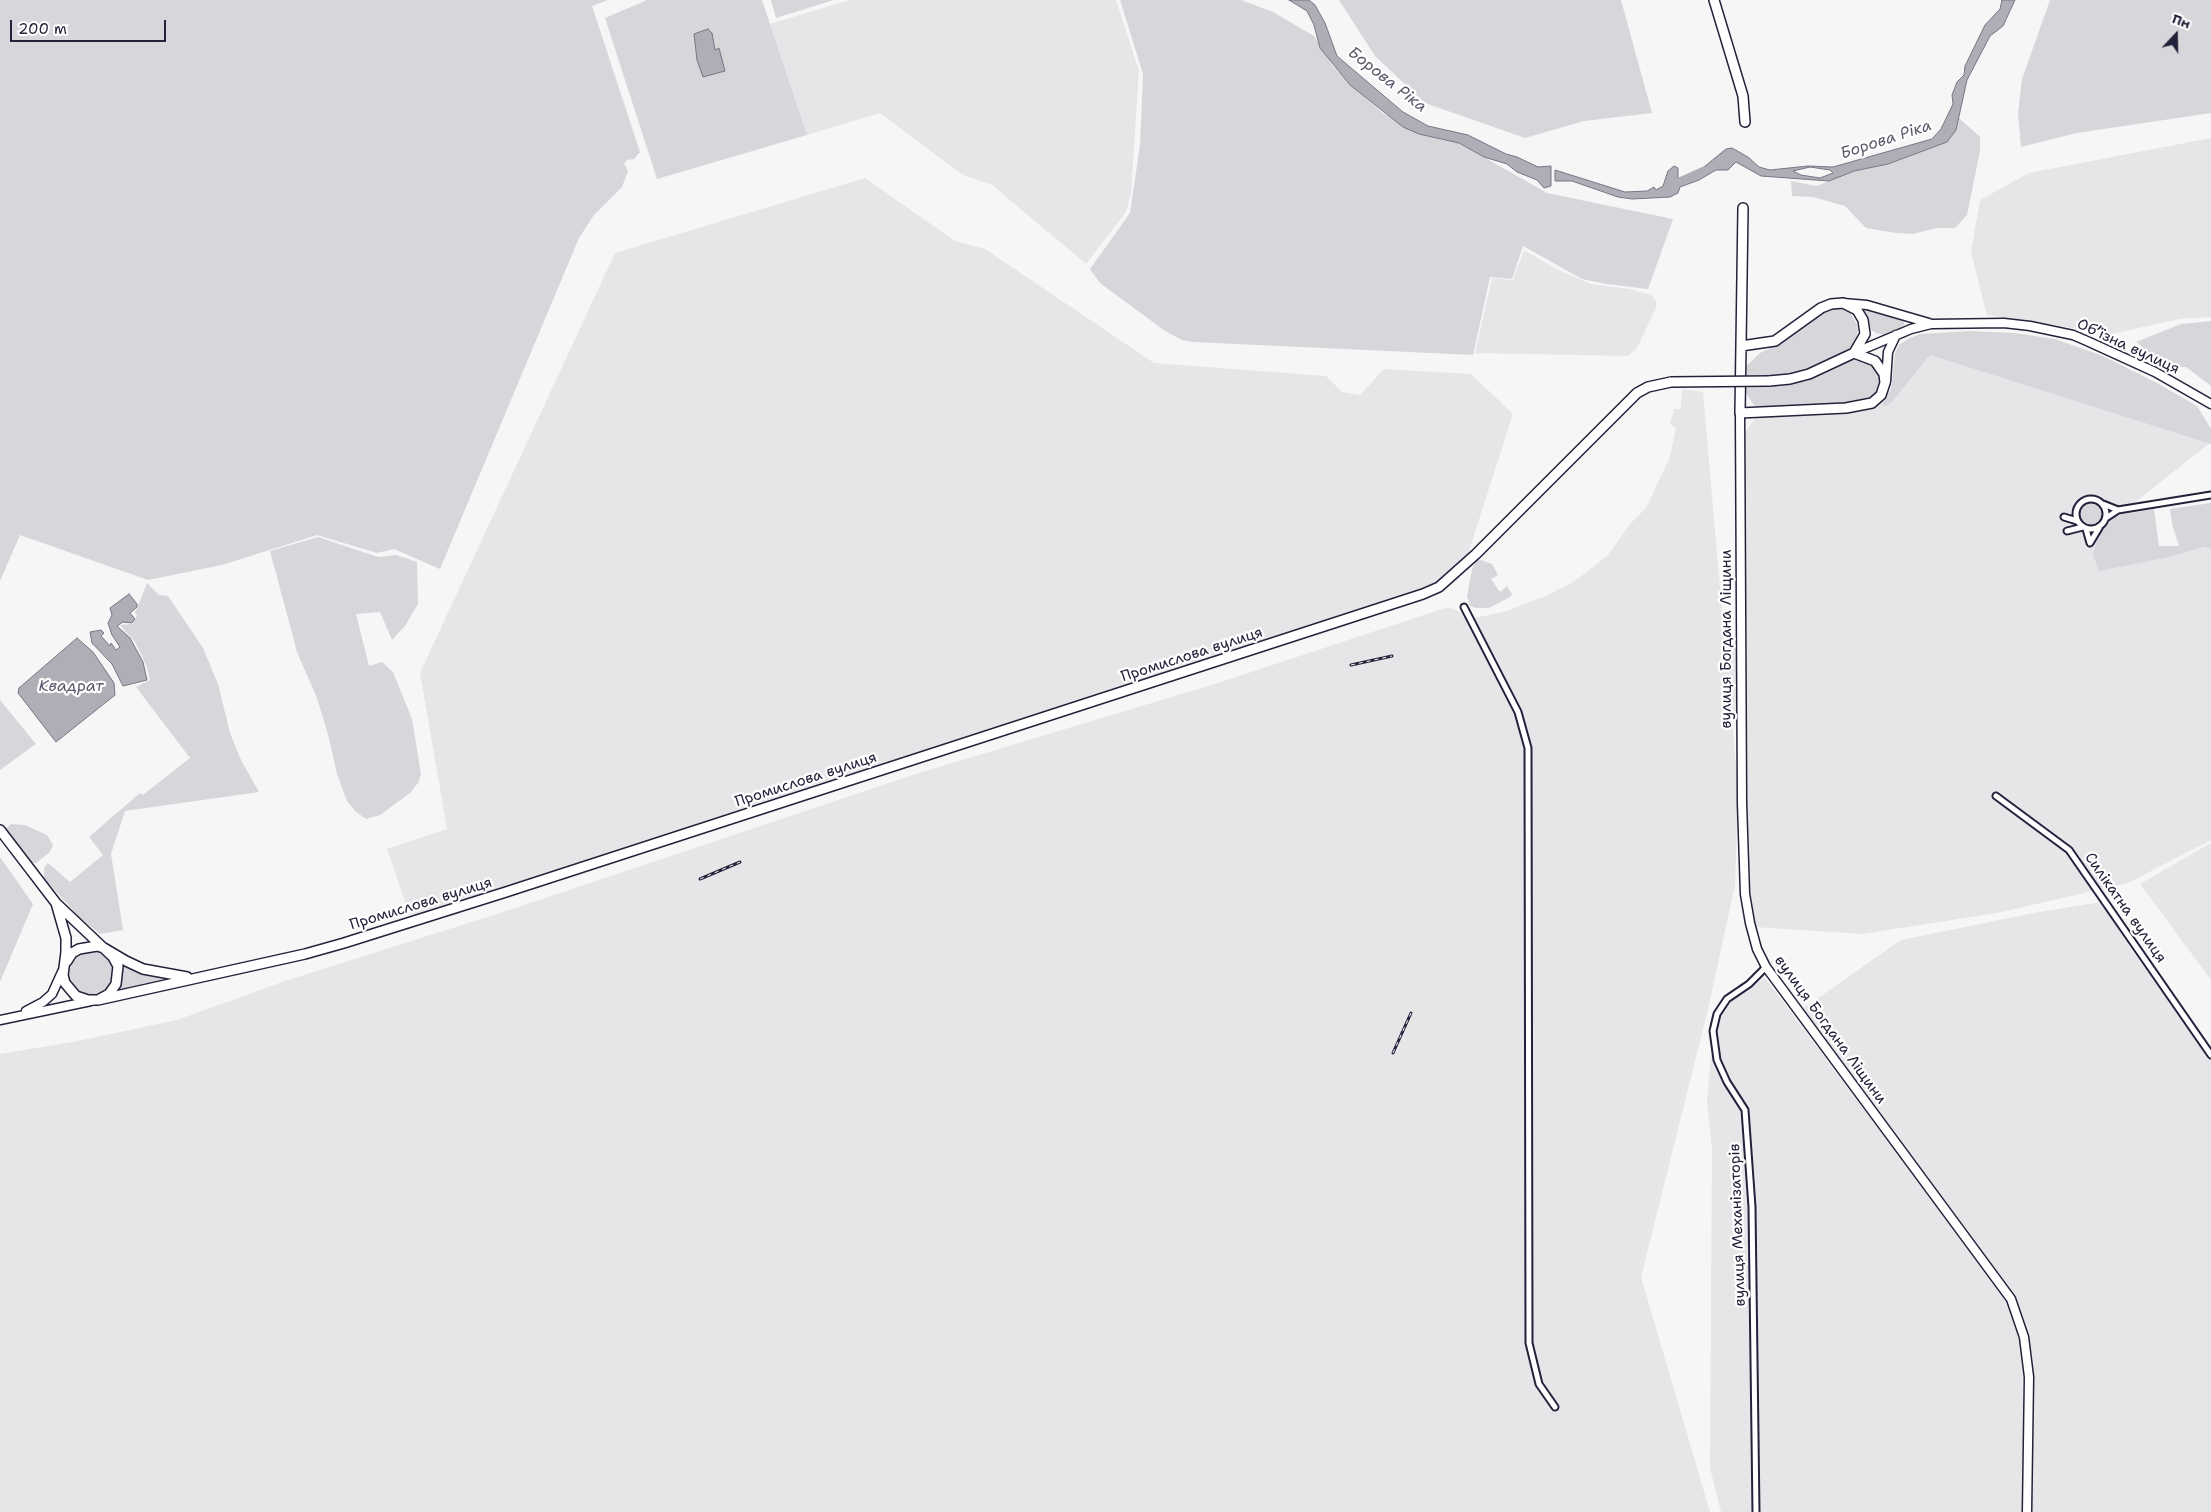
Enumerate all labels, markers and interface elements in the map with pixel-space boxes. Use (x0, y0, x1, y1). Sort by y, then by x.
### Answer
text: Пн (2170, 9, 2193, 33)
scale bar (12, 10, 169, 42)
north arrow (2151, 10, 2201, 60)
text: 200 m (18, 19, 67, 39)
water label: Борова Ріка (1344, 43, 1430, 117)
water label: Борова Ріка (1838, 116, 1934, 164)
street label: Об’їзна вулиця (2074, 315, 2182, 379)
street label: вулиця Богдана Ліщини (1718, 550, 1736, 728)
street label: Промислова вулиця (1119, 624, 1265, 686)
water label: Квадрат (39, 677, 103, 697)
street label: Промислова вулиця (733, 749, 879, 811)
street label: Силікатна вулиця (2080, 849, 2170, 967)
street label: Промислова вулиця (348, 874, 494, 934)
street label: вулиця Богдана Ліщини (1770, 952, 1890, 1108)
street label: вулиця Механізаторів (1726, 1143, 1750, 1307)

